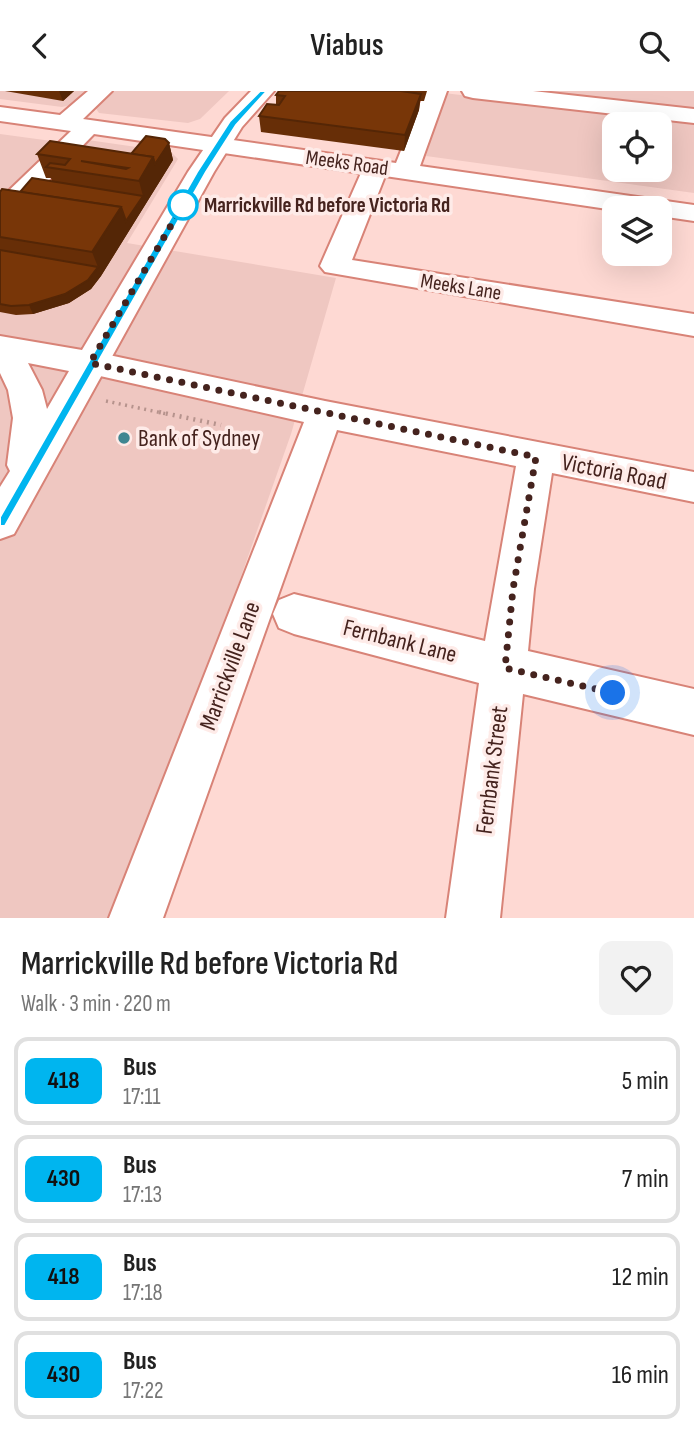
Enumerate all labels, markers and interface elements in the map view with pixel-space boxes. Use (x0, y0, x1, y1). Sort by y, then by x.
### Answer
text: Viabus (310, 26, 384, 65)
icon: back (21, 27, 59, 65)
icon: search (635, 27, 673, 65)
map controls (602, 112, 672, 266)
button: locate (602, 112, 672, 182)
street label: Meeks Road (304, 145, 390, 181)
marker: Marrickville Rd before Victoria Rd (168, 190, 198, 220)
place label: Marrickville Rd before Victoria Rd (204, 193, 450, 218)
button: layers (602, 196, 672, 266)
street label: Meeks Lane (419, 268, 503, 306)
place label: Bank of Sydney (138, 424, 260, 453)
marker: Bank of Sydney (116, 430, 132, 446)
street label: Victoria Road (559, 448, 669, 496)
street label: Marrickville Lane (193, 598, 267, 734)
street label: Fernbank Lane (340, 613, 460, 669)
your location (595, 675, 630, 710)
street label: Fernbank Street (470, 704, 514, 836)
button: heart (599, 941, 673, 1015)
text: Marrickville Rd before Victoria Rd (21, 944, 398, 984)
text: Walk · 3 min · 220 m (21, 990, 171, 1018)
text: Bus (123, 1052, 157, 1083)
text: 418 (48, 1066, 79, 1095)
text: 5 min (622, 1066, 669, 1097)
text: 17:11 (123, 1083, 161, 1111)
text: Bus (123, 1150, 157, 1181)
text: 430 (47, 1164, 80, 1193)
text: 7 min (622, 1164, 669, 1195)
text: 17:13 (123, 1181, 162, 1209)
text: Bus (123, 1248, 157, 1279)
text: 418 (48, 1262, 79, 1291)
text: 12 min (612, 1262, 669, 1293)
text: 17:18 (123, 1279, 163, 1307)
text: Bus (123, 1346, 157, 1377)
text: 430 (47, 1360, 80, 1389)
text: 16 min (612, 1360, 669, 1391)
text: 17:22 (123, 1377, 163, 1405)

